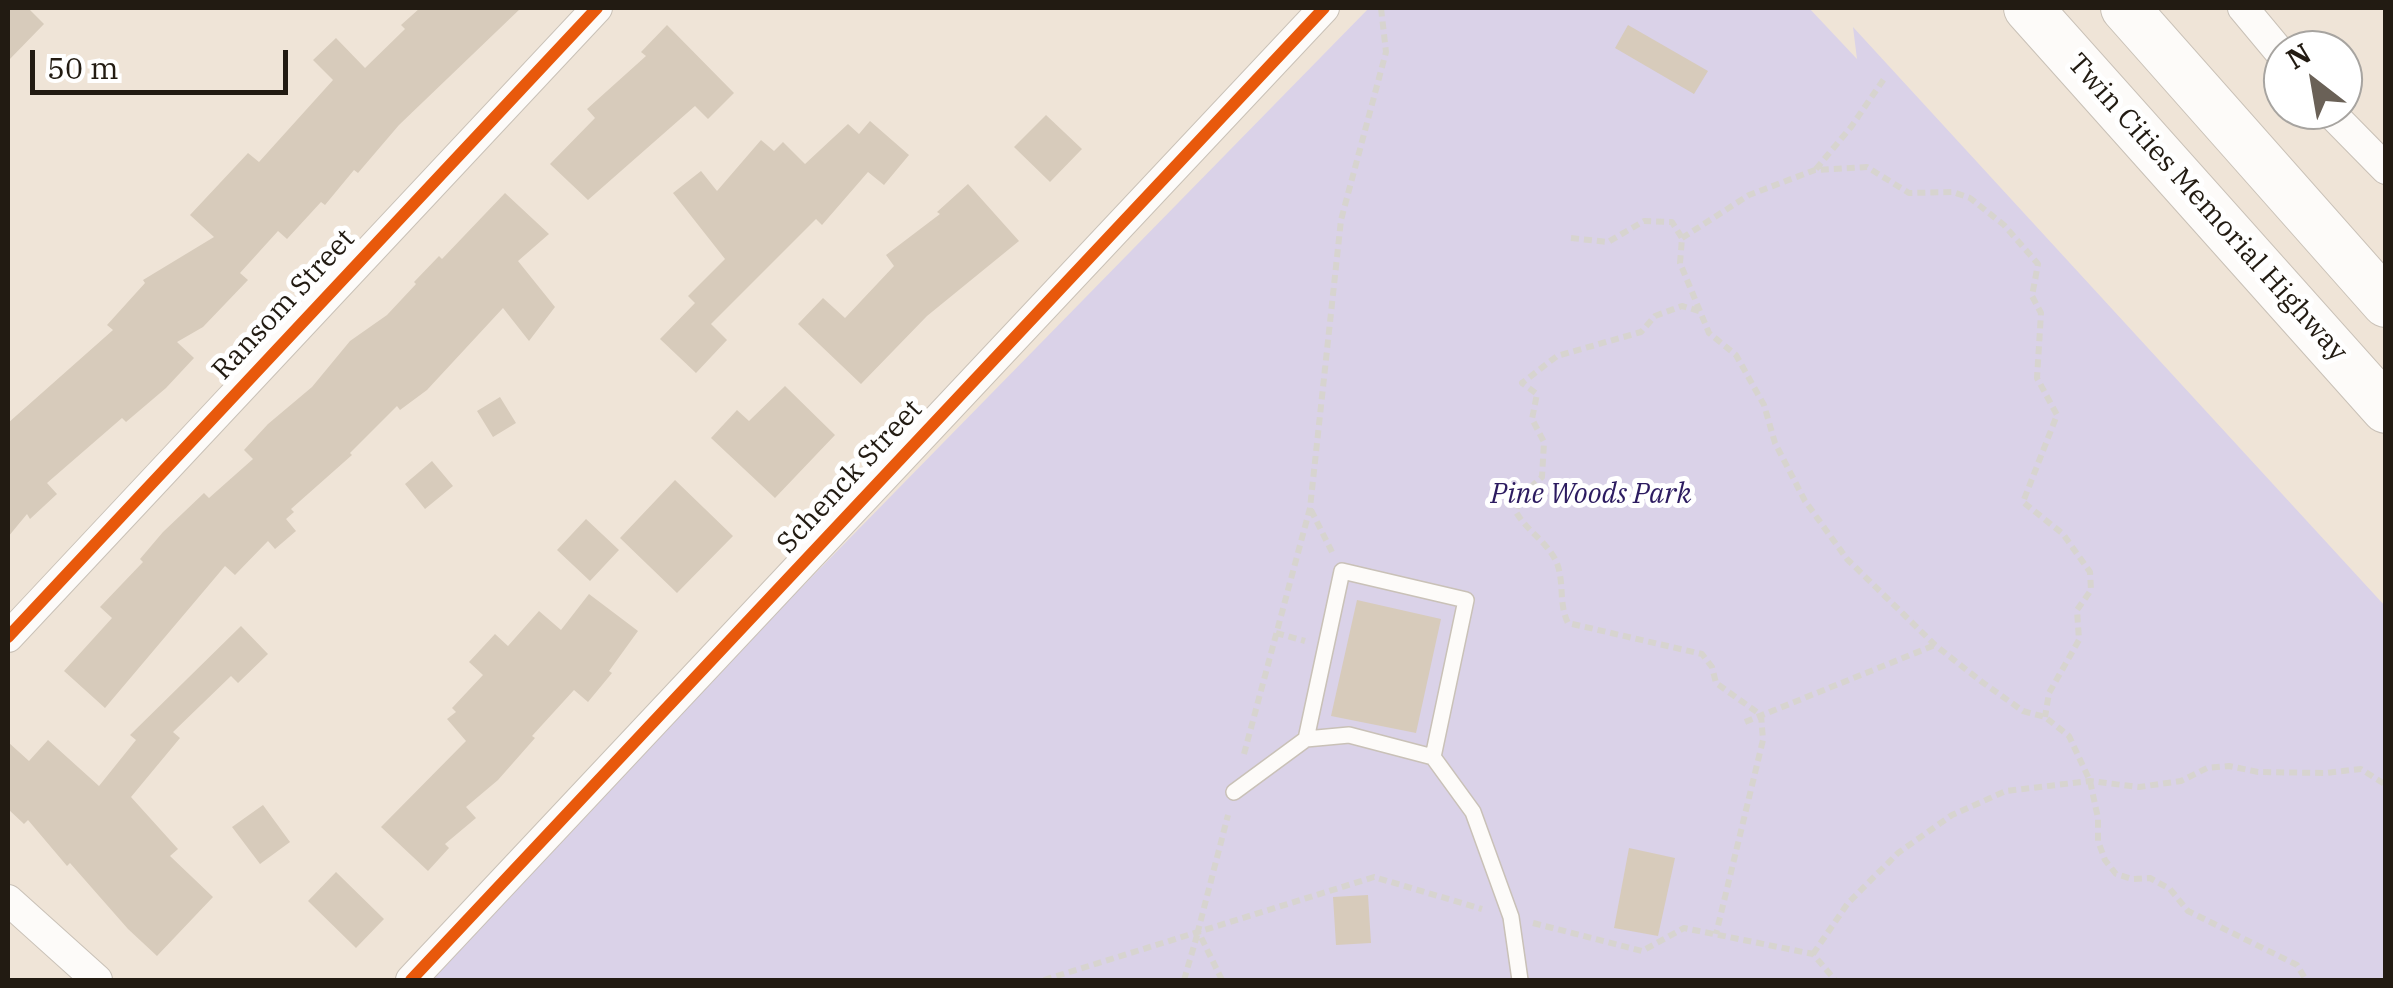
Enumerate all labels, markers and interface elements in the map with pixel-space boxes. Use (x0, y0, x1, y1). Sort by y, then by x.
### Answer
scale bar (35, 30, 292, 92)
north arrow (2263, 30, 2363, 130)
text: N (2279, 34, 2317, 77)
street label: Twin Cities Memorial Highway (2060, 47, 2354, 369)
text: 50 m (47, 48, 119, 87)
street label: Ransom Street (206, 223, 362, 387)
street label: Schenck Street (770, 393, 930, 561)
park label: Pine Woods Park (1491, 478, 1691, 512)

